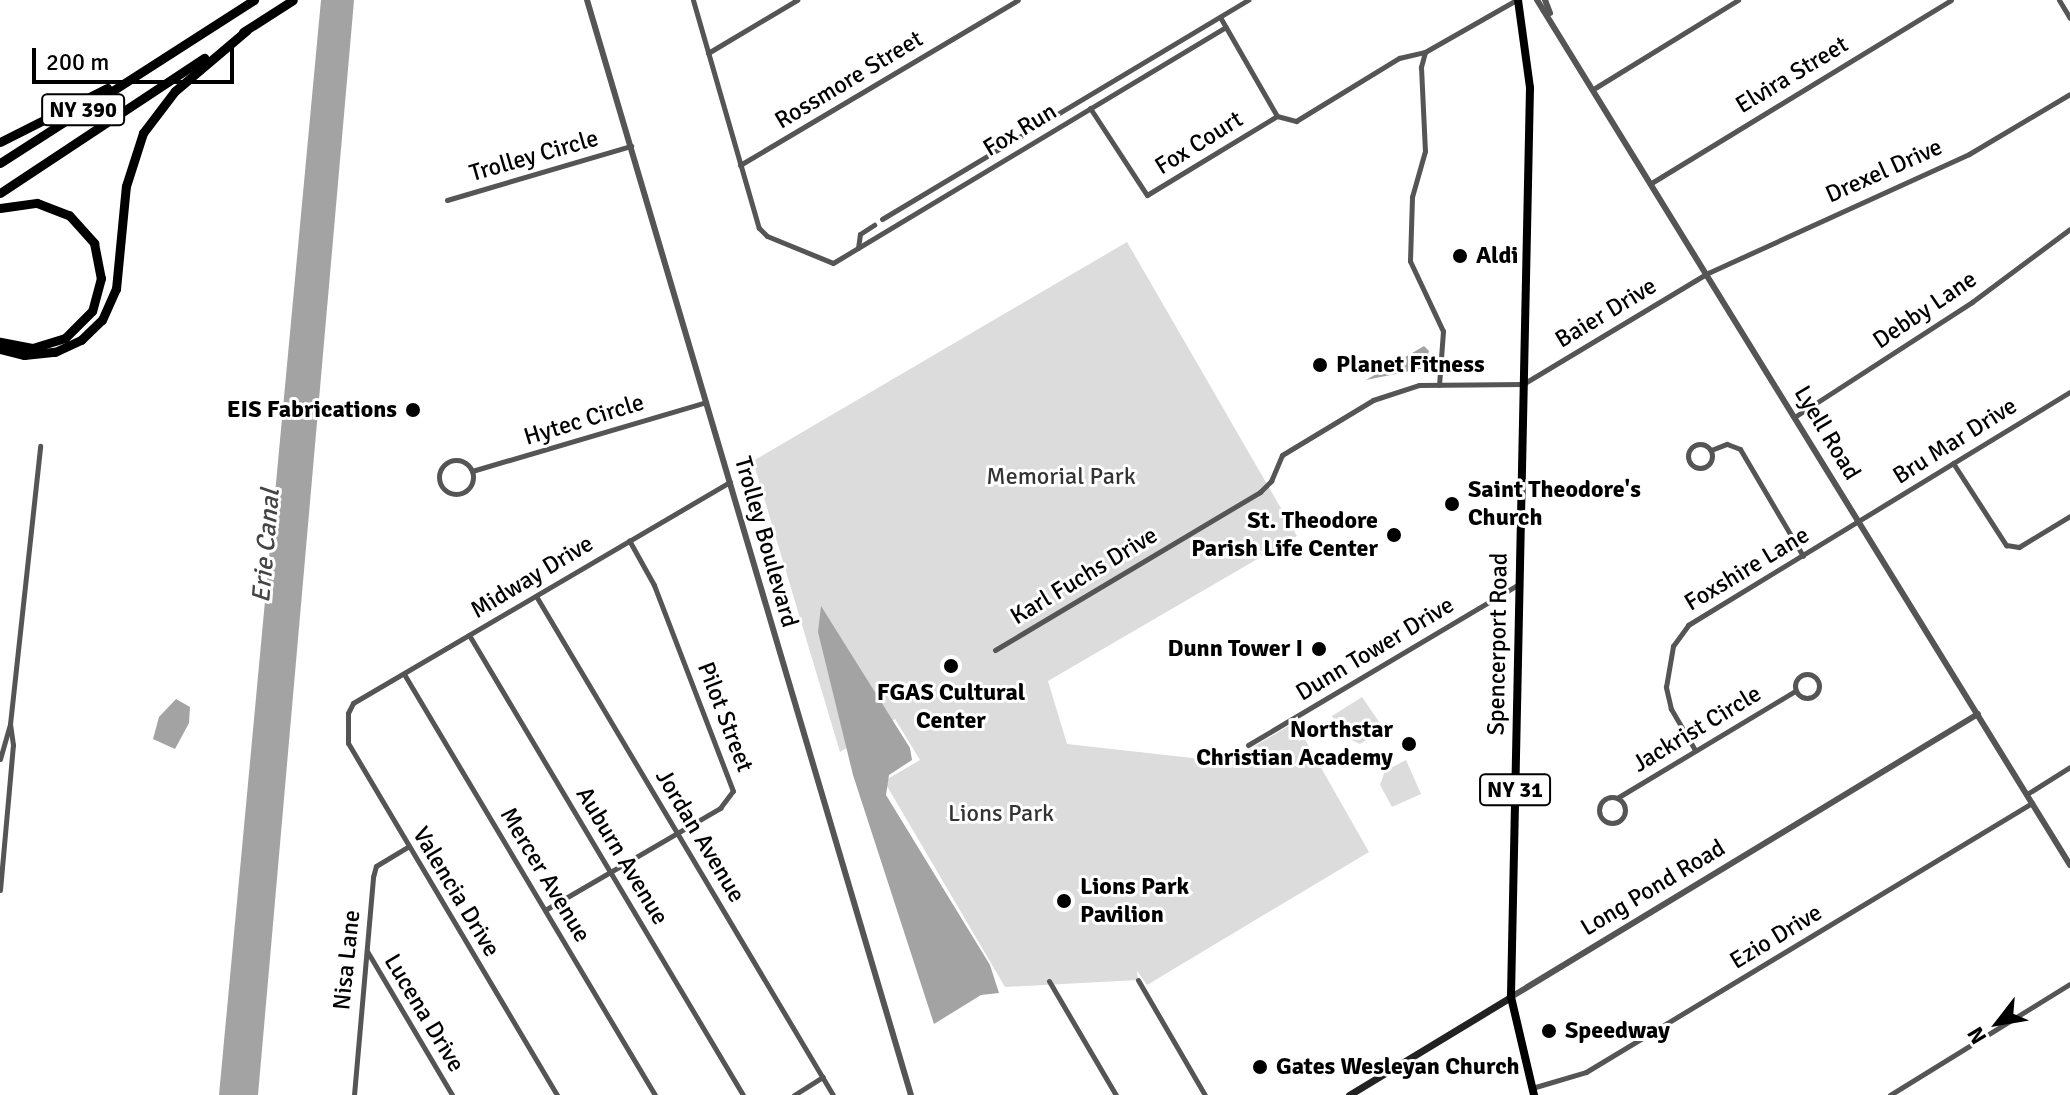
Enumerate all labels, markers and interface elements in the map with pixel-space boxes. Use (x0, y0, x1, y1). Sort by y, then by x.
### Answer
street label: Rossmore Street (770, 25, 928, 135)
street label: Elvira Street (1731, 30, 1853, 120)
scale bar (36, 32, 238, 82)
text: 200 m (46, 47, 109, 77)
road number: NY 390 (41, 92, 125, 128)
street label: Fox Run (978, 97, 1062, 163)
street label: Fox Court (1150, 105, 1248, 181)
street label: Trolley Circle (466, 124, 602, 188)
street label: Drexel Drive (1821, 133, 1947, 209)
place label: Aldi (1476, 242, 1519, 270)
marker: Aldi (1451, 247, 1469, 265)
street label: Debby Lane (1868, 265, 1982, 355)
street label: Baier Drive (1550, 272, 1662, 354)
place label: Planet Fitness (1336, 351, 1485, 379)
marker: Planet Fitness (1311, 356, 1329, 374)
street label: Lyell Road (1788, 381, 1866, 485)
street label: Hytec Circle (521, 388, 647, 452)
street label: Bru Mar Drive (1888, 391, 2022, 491)
place label: EIS Fabrications (227, 396, 397, 424)
marker: EIS Fabrications (404, 401, 422, 419)
street label: Trolley Boulevard (728, 453, 804, 631)
park label: Memorial Park (986, 463, 1136, 491)
place label: Saint Theodore's Church (1468, 476, 1641, 532)
water label: Erie Canal (246, 488, 288, 604)
marker: Saint Theodore's Church (1443, 495, 1461, 513)
place label: St. Theodore Parish Life Center (1191, 507, 1378, 563)
street label: Karl Fuchs Drive (1005, 521, 1163, 631)
street label: Foxshire Lane (1679, 521, 1815, 617)
marker: St. Theodore Parish Life Center (1385, 526, 1403, 544)
street label: Midway Drive (466, 529, 598, 625)
street label: Spencerport Road (1482, 552, 1514, 736)
street label: Dunn Tower Drive (1291, 591, 1459, 707)
place label: Dunn Tower I (1167, 635, 1303, 663)
marker: Dunn Tower I (1310, 640, 1328, 658)
marker: FGAS Cultural Center (942, 657, 960, 675)
street label: Pilot Street (691, 658, 759, 776)
place label: FGAS Cultural Center (877, 679, 1025, 735)
street label: Jackrist Circle (1627, 679, 1767, 779)
place label: Northstar Christian Academy (1196, 716, 1393, 772)
marker: Northstar Christian Academy (1400, 735, 1418, 753)
street label: Jordan Avenue (649, 764, 751, 908)
road number: NY 31 (1479, 772, 1551, 808)
street label: Auburn Avenue (570, 782, 674, 930)
park label: Lions Park (948, 800, 1054, 828)
street label: Mercer Avenue (493, 802, 597, 948)
street label: Valencia Drive (406, 822, 506, 962)
street label: Long Pond Road (1576, 834, 1730, 942)
place label: Lions Park Pavilion (1080, 873, 1189, 929)
marker: Lions Park Pavilion (1055, 892, 1073, 910)
street label: Ezio Drive (1725, 898, 1827, 976)
street label: Nisa Lane (327, 909, 367, 1011)
street label: Lucena Drive (378, 949, 470, 1077)
north arrow (1958, 983, 2038, 1063)
place label: Speedway (1565, 1017, 1670, 1045)
marker: Speedway (1540, 1022, 1558, 1040)
text: N (1961, 1022, 1993, 1049)
place label: Gates Wesleyan Church (1276, 1053, 1520, 1081)
marker: Gates Wesleyan Church (1251, 1058, 1269, 1076)

